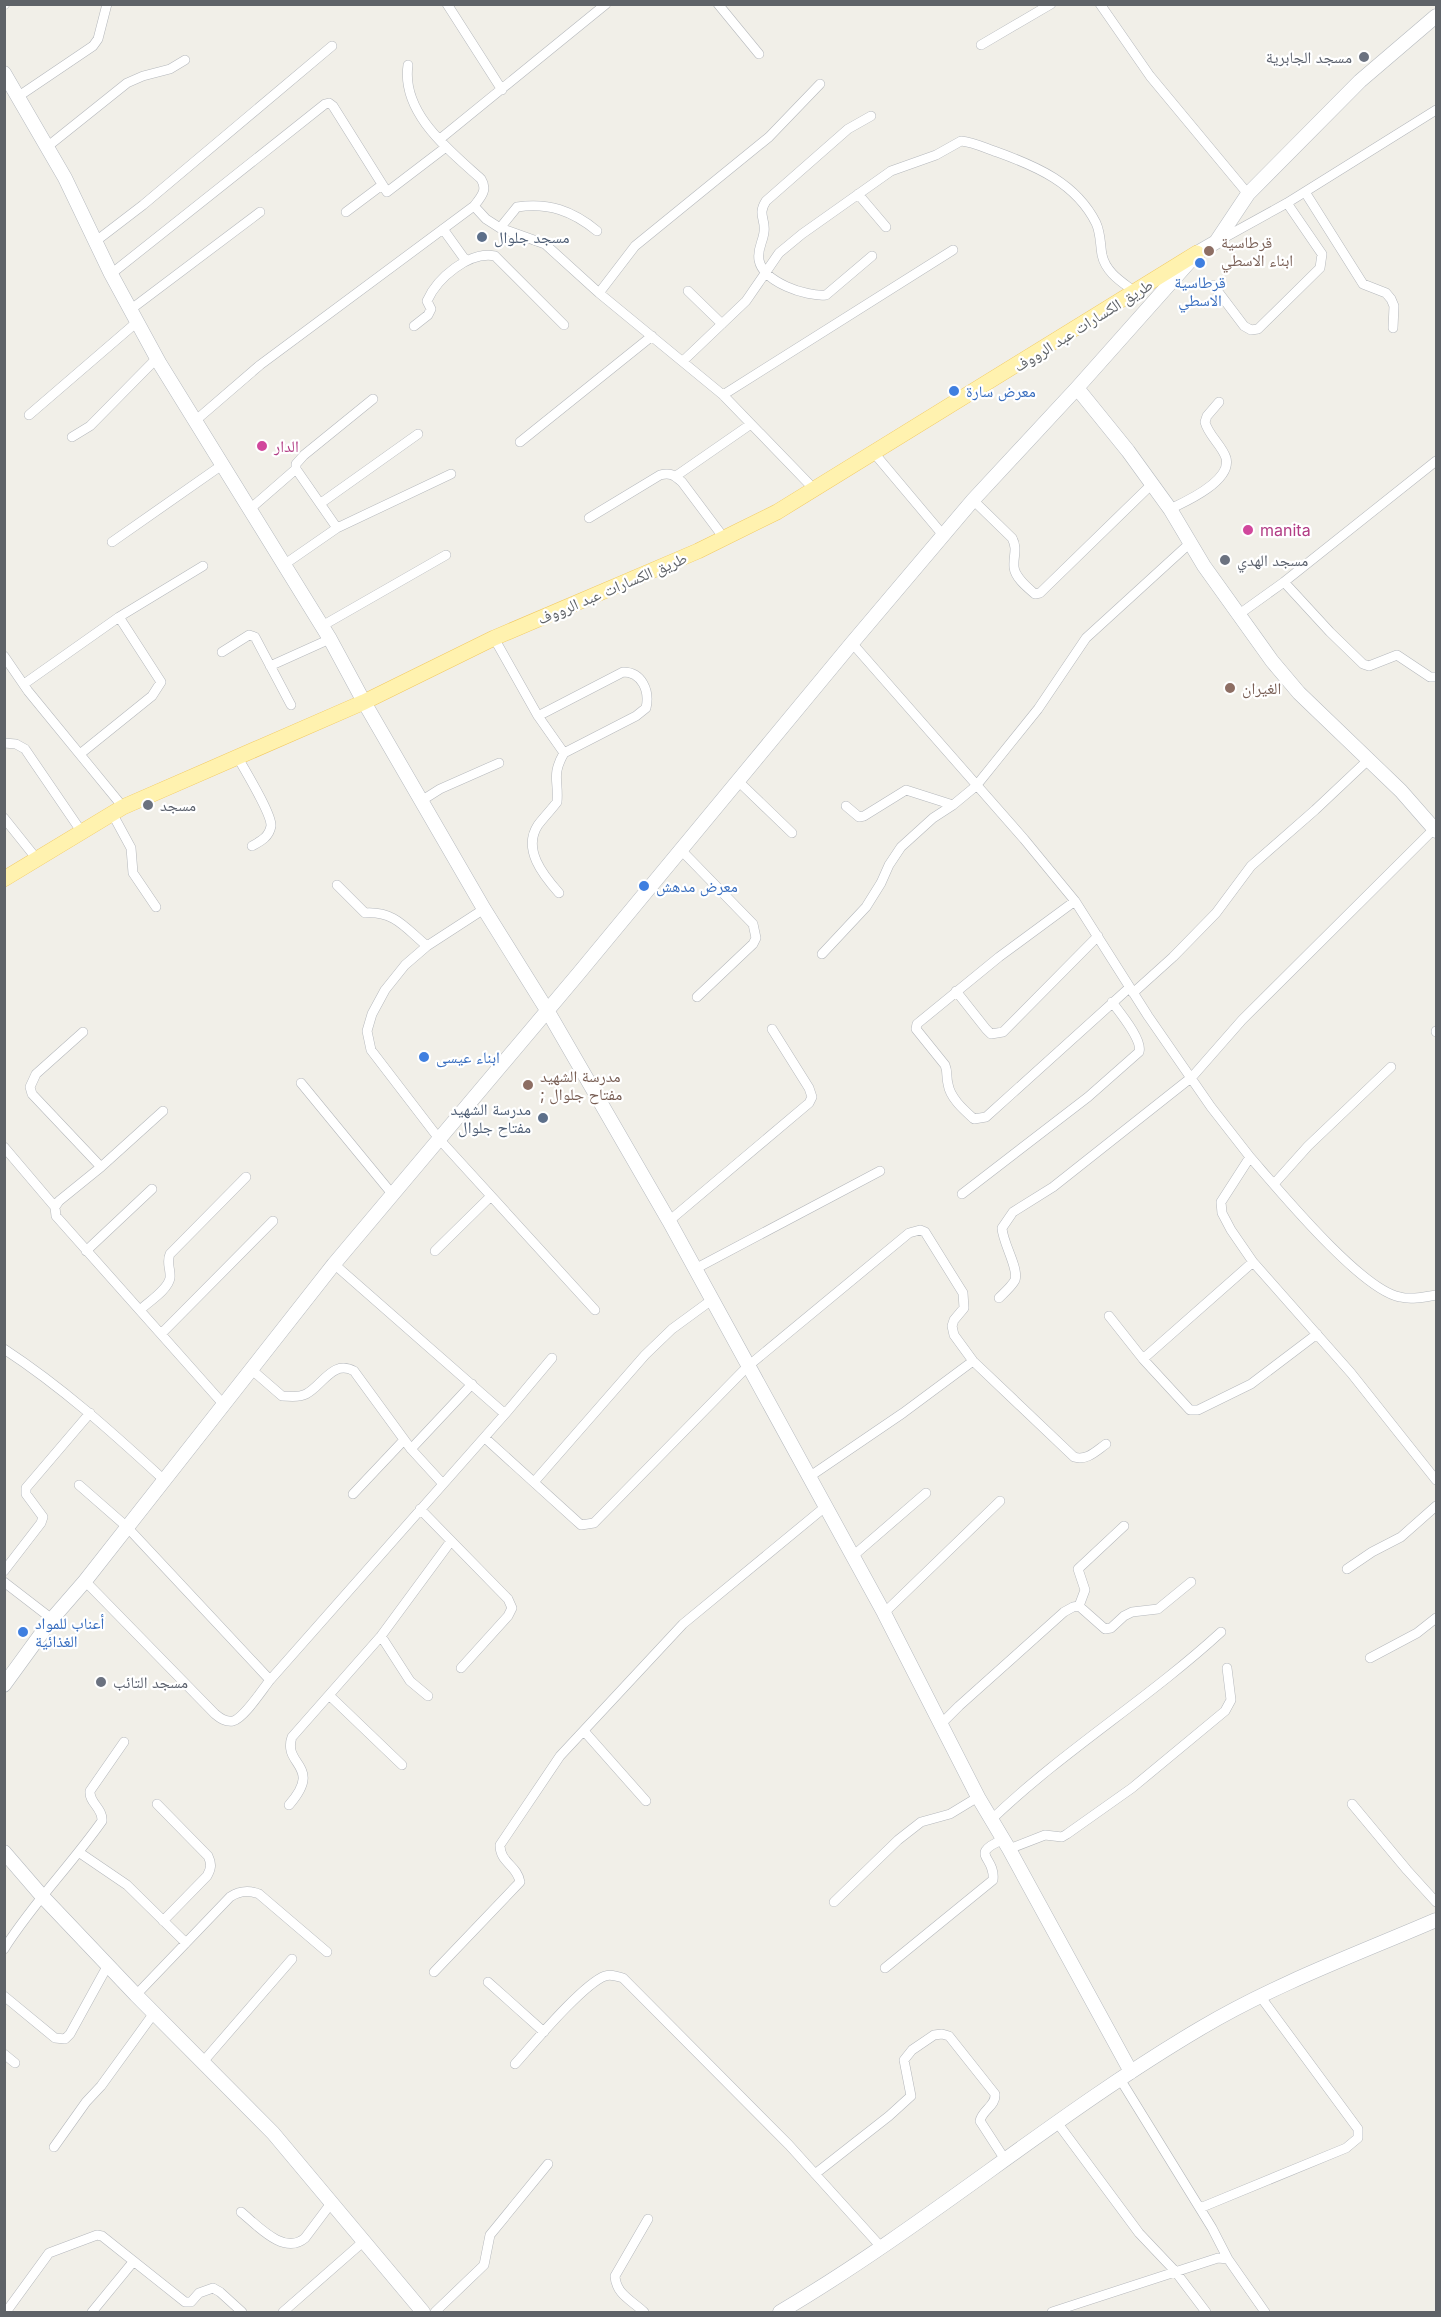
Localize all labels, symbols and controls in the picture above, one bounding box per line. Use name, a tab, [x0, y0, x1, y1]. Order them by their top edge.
place label: مسجد الجابرية	[1266, 47, 1352, 67]
marker: مسجد الجابرية	[1357, 50, 1371, 64]
place label: مسجد جلوال	[494, 227, 570, 248]
marker: مسجد جلوال	[475, 230, 489, 244]
place label: قرطاسية ابناء الاسطي	[1221, 232, 1293, 273]
marker: قرطاسية ابناء الاسطي	[1202, 244, 1216, 258]
marker: قرطاسية الاسطي	[1193, 256, 1207, 270]
place label: قرطاسية الاسطي	[1174, 272, 1226, 313]
street label: طريق الكسارات عبد الرووف	[1010, 274, 1157, 377]
place label: معرض سارة	[966, 381, 1036, 402]
marker: معرض سارة	[947, 384, 961, 398]
place label: الدار	[273, 436, 299, 456]
marker: الدار	[255, 439, 269, 453]
place label: manita	[1260, 520, 1311, 540]
marker: manita	[1241, 523, 1255, 537]
street label: طريق الكسارات عبد الرووف	[534, 547, 690, 629]
place label: مسجد الهدي	[1237, 550, 1308, 573]
marker: مسجد الهدي	[1218, 553, 1232, 567]
place label: الغيران	[1242, 678, 1281, 699]
marker: الغيران	[1223, 681, 1237, 695]
place label: مسجد	[160, 795, 196, 815]
marker: مسجد	[141, 798, 155, 812]
place label: معرض مدهش	[656, 876, 738, 897]
marker: معرض مدهش	[637, 879, 651, 893]
place label: ابناء عيسى	[436, 1047, 500, 1068]
marker: ابناء عيسى	[417, 1050, 431, 1064]
place label: مدرسة الشهيد ; مفتاح جلوال	[540, 1066, 622, 1105]
marker: مدرسة الشهيد ; مفتاح جلوال	[521, 1078, 535, 1092]
place label: مدرسة الشهيد مفتاح جلوال	[450, 1099, 531, 1138]
marker: مدرسة الشهيد مفتاح جلوال	[536, 1111, 550, 1125]
place label: أعناب للمواد الغذائية	[35, 1613, 104, 1651]
marker: أعناب للمواد الغذائية	[16, 1625, 30, 1639]
place label: مسجد التائب	[113, 1672, 188, 1692]
marker: مسجد التائب	[94, 1675, 108, 1689]

